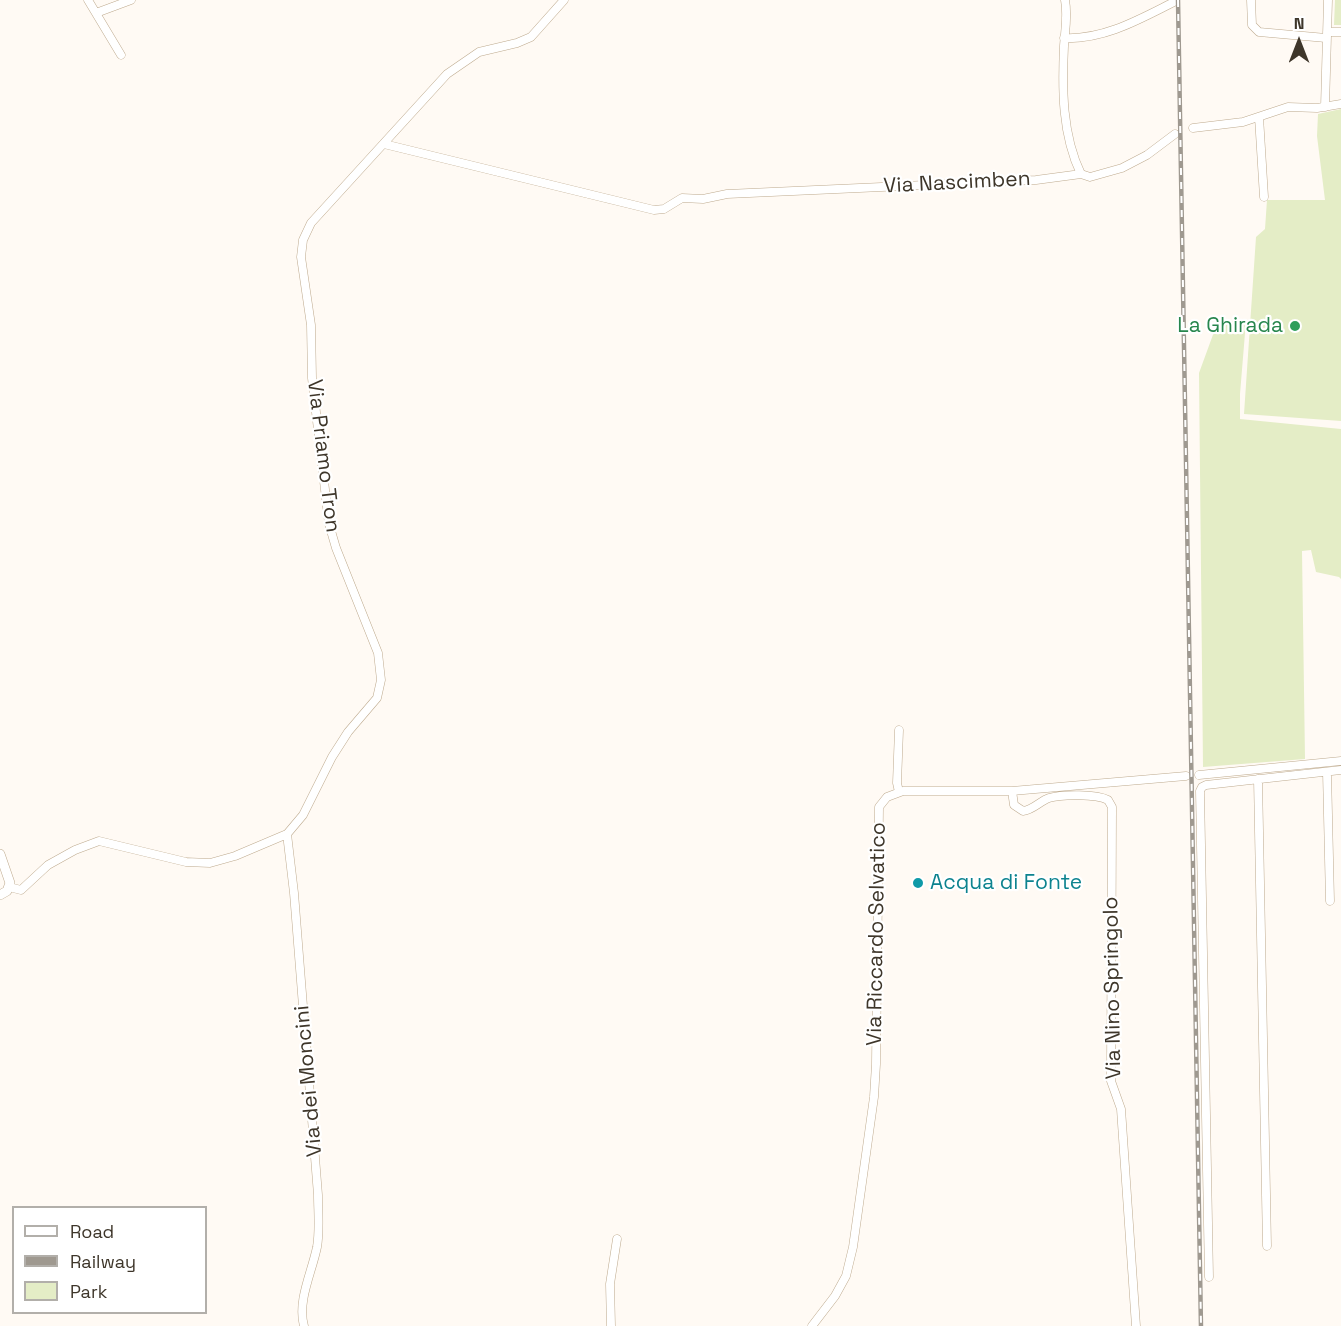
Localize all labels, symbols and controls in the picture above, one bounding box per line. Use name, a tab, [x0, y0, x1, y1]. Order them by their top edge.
north arrow	[1269, 12, 1329, 72]
text: N	[1294, 13, 1304, 34]
street label: Via Nascimben	[883, 167, 1031, 199]
place label: La Ghirada	[1177, 313, 1283, 339]
marker: La Ghirada	[1288, 319, 1302, 333]
street label: Via Priamo Tron	[301, 378, 345, 534]
street label: Via Riccardo Selvatico	[862, 822, 892, 1046]
place label: Acqua di Fonte	[930, 870, 1082, 896]
marker: Acqua di Fonte	[911, 876, 925, 890]
street label: Via Nino Springolo	[1099, 896, 1127, 1080]
street label: Via dei Moncini	[290, 1004, 328, 1158]
legend	[12, 1206, 207, 1314]
text: Road	[70, 1220, 114, 1243]
text: Railway	[70, 1250, 136, 1273]
text: Park	[70, 1280, 107, 1303]

